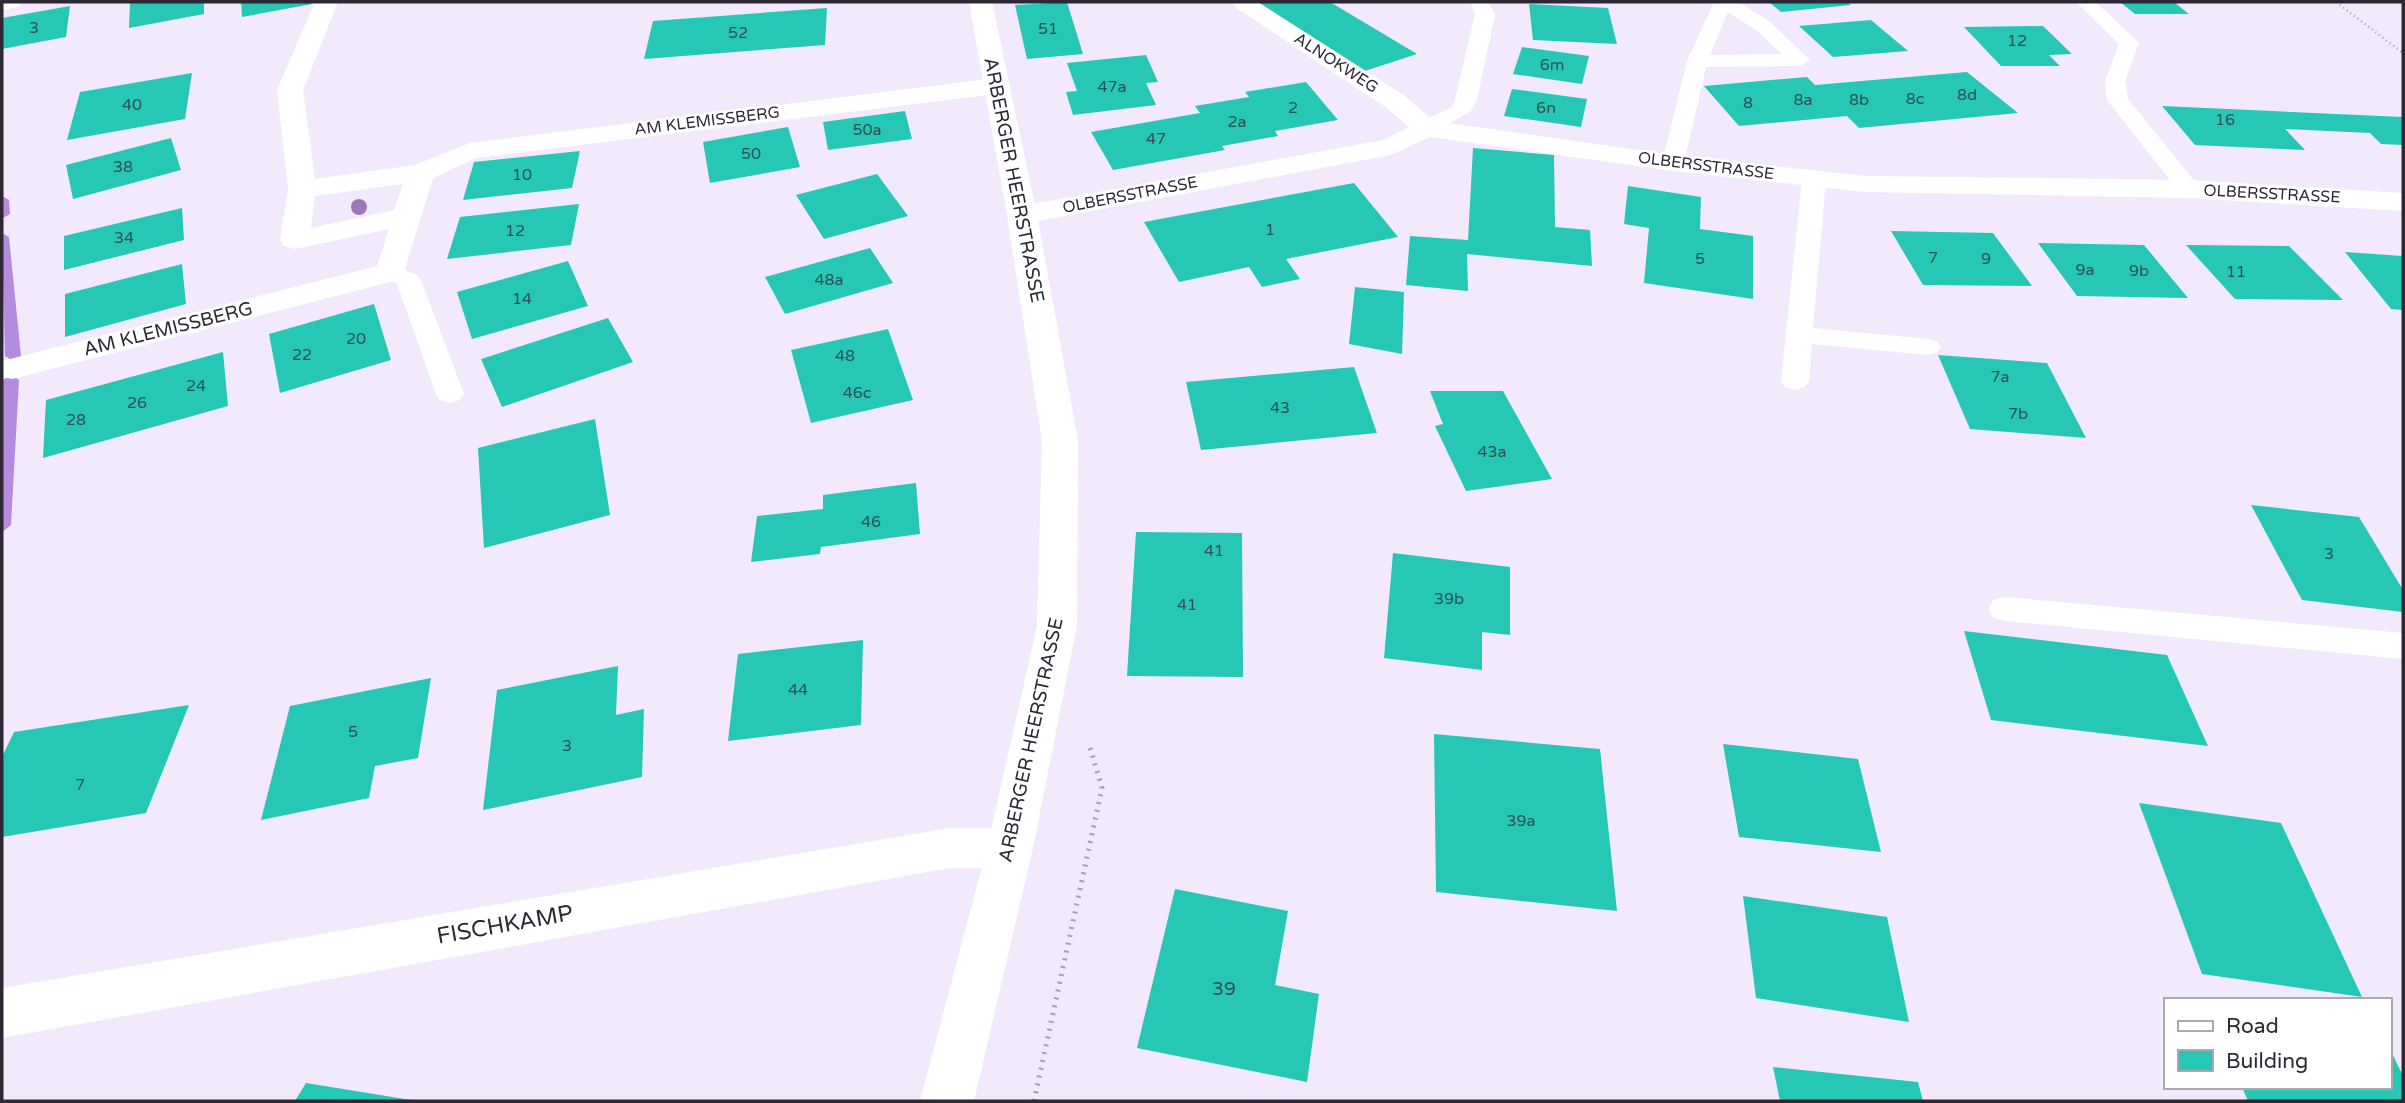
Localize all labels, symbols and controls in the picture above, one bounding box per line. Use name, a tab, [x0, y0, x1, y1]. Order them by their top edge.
house number: 3	[29, 18, 39, 38]
house number: 51	[1038, 19, 1058, 39]
house number: 52	[728, 23, 748, 43]
street label: ALNOKWEG	[1290, 28, 1382, 98]
house number: 12	[2007, 31, 2027, 51]
street label: ARBERGER HEERSTRASSE	[979, 55, 1049, 305]
house number: 6m	[1540, 55, 1564, 75]
house number: 47a	[1097, 77, 1127, 97]
house number: 8d	[1957, 85, 1977, 105]
house number: 8c	[1906, 89, 1924, 109]
house number: 8a	[1793, 90, 1813, 110]
house number: 8b	[1849, 90, 1869, 110]
house number: 8	[1743, 93, 1753, 113]
house number: 40	[122, 95, 142, 115]
house number: 2	[1288, 98, 1298, 118]
house number: 6n	[1536, 98, 1556, 118]
street label: AM KLEMISSBERG	[633, 102, 781, 140]
house number: 16	[2215, 110, 2235, 130]
house number: 2a	[1227, 112, 1247, 132]
house number: 50a	[852, 120, 882, 140]
house number: 47	[1146, 129, 1166, 149]
house number: 50	[741, 144, 761, 164]
street label: OLBERSSTRASSE	[1637, 148, 1775, 184]
house number: 38	[113, 157, 133, 177]
house number: 10	[512, 165, 532, 185]
street label: OLBERSSTRASSE	[1061, 172, 1199, 218]
street label: OLBERSSTRASSE	[2203, 180, 2341, 208]
house number: 1	[1265, 220, 1275, 240]
house number: 12	[505, 221, 525, 241]
house number: 34	[114, 228, 134, 248]
house number: 7	[1928, 248, 1938, 268]
house number: 5	[1695, 249, 1705, 269]
house number: 9	[1981, 249, 1991, 269]
house number: 9a	[2075, 260, 2095, 280]
house number: 9b	[2129, 261, 2149, 281]
house number: 11	[2226, 262, 2246, 282]
house number: 48a	[814, 270, 844, 290]
house number: 14	[512, 289, 532, 309]
street label: AM KLEMISSBERG	[81, 297, 255, 361]
house number: 20	[346, 329, 366, 349]
house number: 22	[292, 345, 312, 365]
house number: 48	[835, 346, 855, 366]
house number: 7a	[1990, 367, 2010, 387]
house number: 24	[186, 376, 206, 396]
house number: 46c	[843, 383, 871, 403]
house number: 26	[127, 393, 147, 413]
house number: 43	[1270, 398, 1290, 418]
house number: 7b	[2008, 404, 2028, 424]
house number: 28	[66, 410, 86, 430]
house number: 43a	[1477, 442, 1507, 462]
house number: 46	[861, 512, 881, 532]
house number: 41	[1204, 541, 1224, 561]
house number: 3	[2324, 544, 2334, 564]
house number: 39b	[1434, 589, 1464, 609]
house number: 41	[1177, 595, 1197, 615]
street label: ARBERGER HEERSTRASSE	[994, 616, 1068, 864]
house number: 44	[788, 680, 808, 700]
house number: 5	[348, 722, 358, 742]
house number: 3	[562, 736, 572, 756]
house number: 7	[75, 775, 85, 795]
house number: 39a	[1506, 811, 1536, 831]
street label: FISCHKAMP	[435, 899, 575, 951]
house number: 39	[1212, 978, 1236, 1000]
legend	[2164, 998, 2391, 1089]
text: Road	[2226, 1014, 2279, 1039]
text: Building	[2226, 1049, 2308, 1074]

